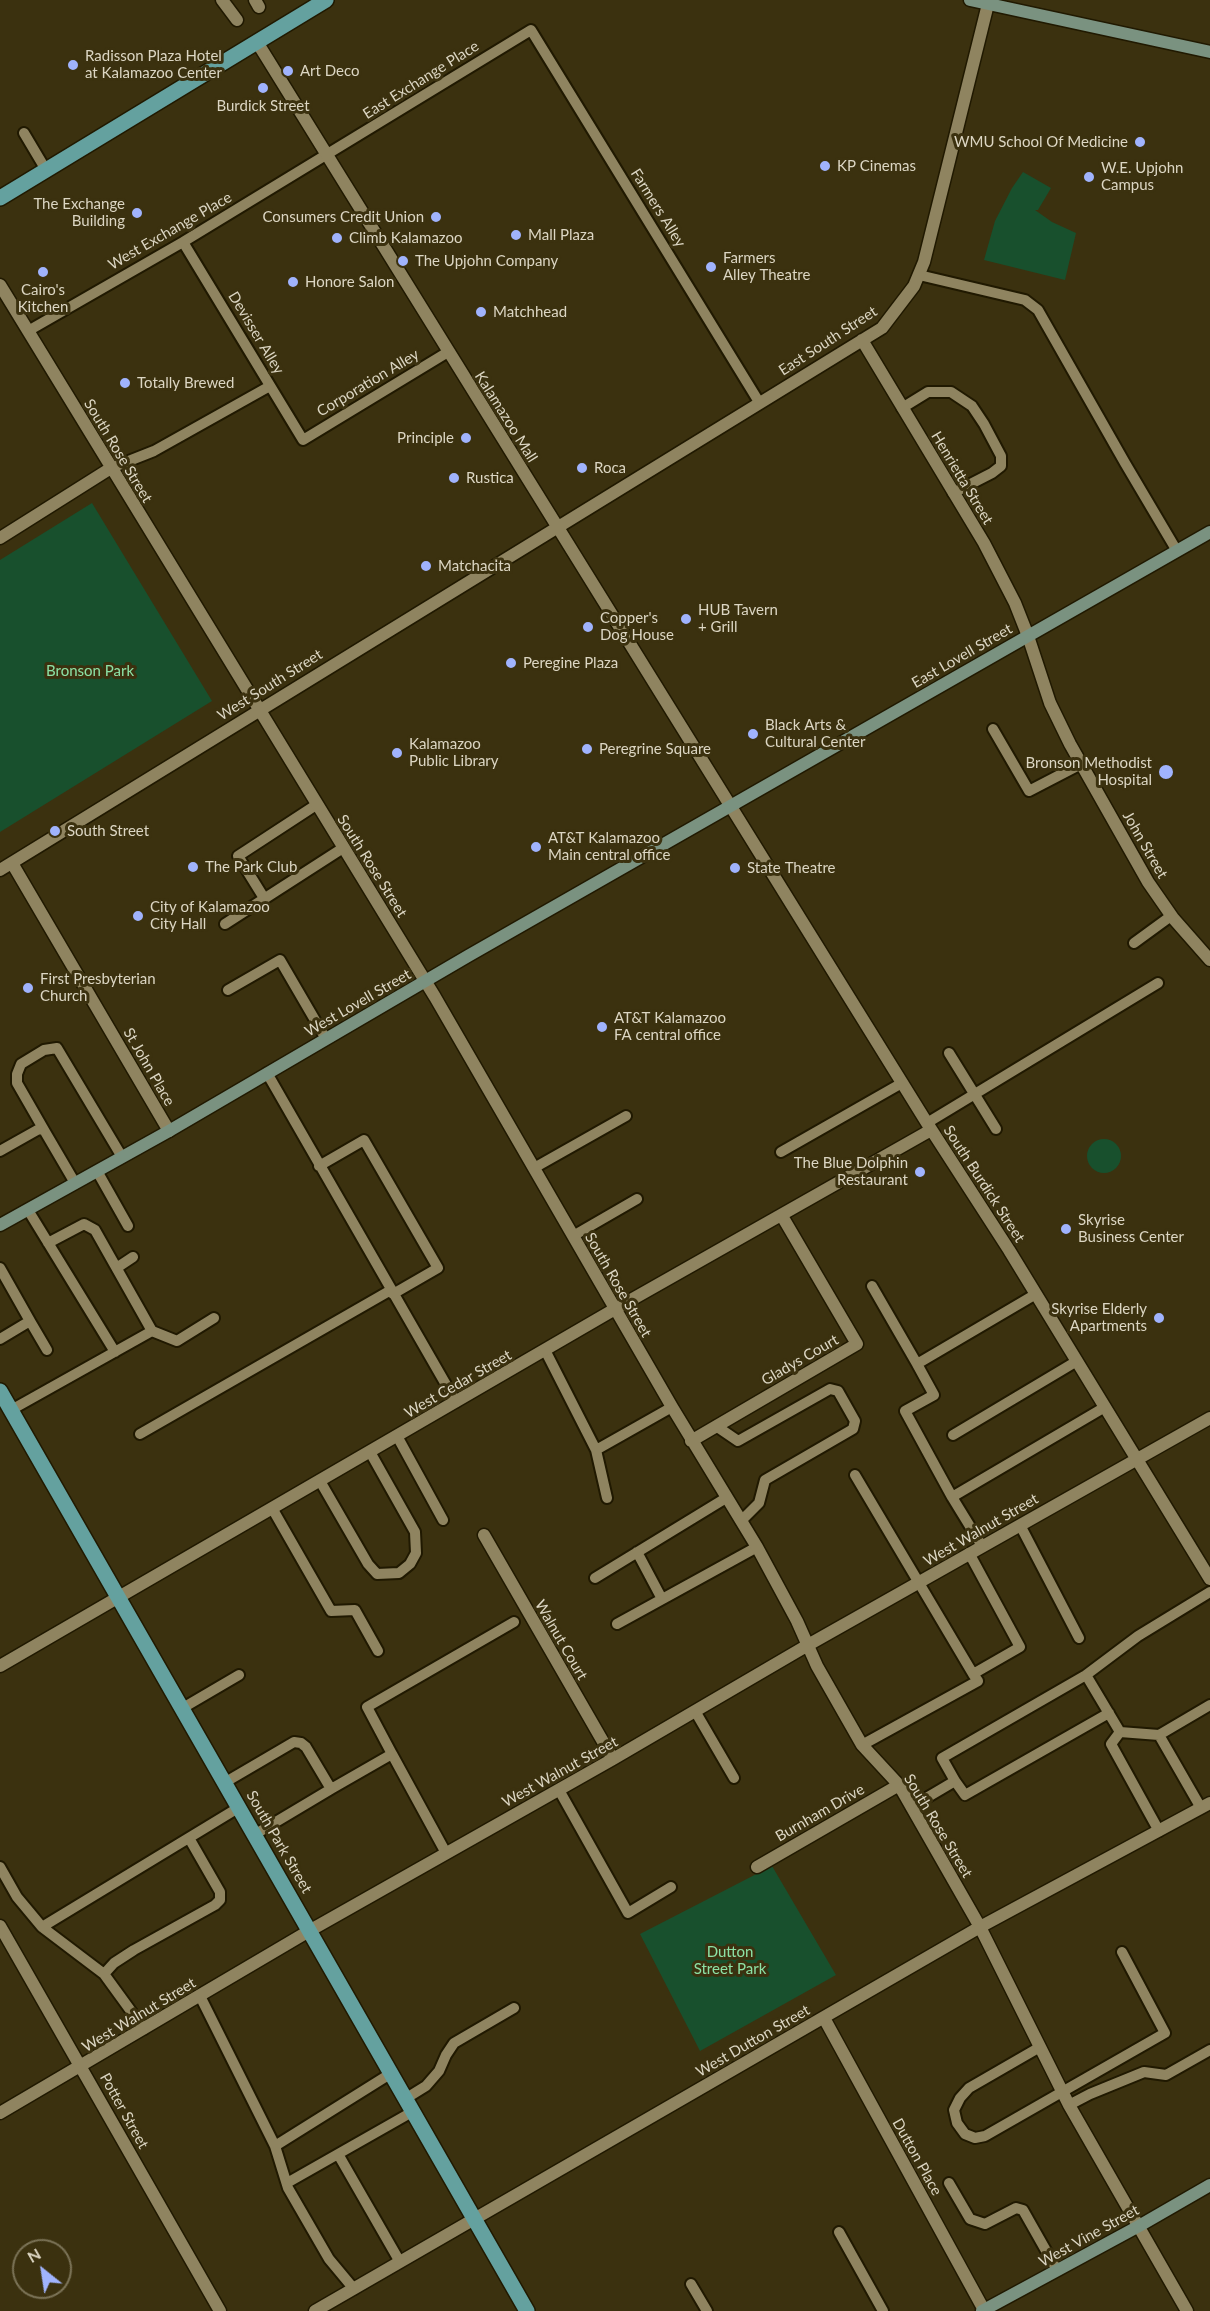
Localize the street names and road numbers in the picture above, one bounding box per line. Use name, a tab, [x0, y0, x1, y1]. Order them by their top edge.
street label: East Exchange Place	[360, 37, 482, 123]
street label: Farmers Alley	[627, 165, 689, 251]
street label: West Exchange Place	[105, 188, 235, 274]
street label: Devisser Alley	[224, 288, 288, 378]
street label: East South Street	[775, 302, 881, 380]
street label: Corporation Alley	[314, 345, 422, 421]
street label: Kalamazoo Mall	[471, 368, 541, 466]
street label: South Rose Street	[80, 396, 156, 506]
street label: Henrietta Street	[927, 428, 997, 528]
street label: East Lovell Street	[909, 620, 1015, 692]
street label: West South Street	[214, 645, 326, 725]
street label: John Street	[1119, 808, 1171, 882]
street label: South Rose Street	[333, 811, 411, 921]
street label: West Lovell Street	[302, 965, 414, 1041]
street label: St John Place	[119, 1025, 179, 1109]
street label: South Burdick Street	[939, 1122, 1029, 1246]
street label: South Rose Street	[581, 1230, 655, 1340]
street label: Gladys Court	[758, 1331, 842, 1389]
street label: West Cedar Street	[401, 1346, 515, 1422]
street label: West Walnut Street	[920, 1490, 1042, 1570]
street label: Walnut Court	[531, 1597, 591, 1683]
street label: West Walnut Street	[499, 1733, 621, 1811]
street label: South Rose Street	[900, 1771, 976, 1881]
street label: Burnham Drive	[772, 1780, 868, 1846]
street label: South Park Street	[242, 1788, 316, 1896]
street label: West Walnut Street	[79, 1974, 199, 2056]
street label: West Dutton Street	[693, 2001, 813, 2081]
street label: Potter Street	[96, 2070, 152, 2152]
street label: Dutton Place	[888, 2115, 946, 2199]
street label: West Vine Street	[1036, 2201, 1142, 2271]

